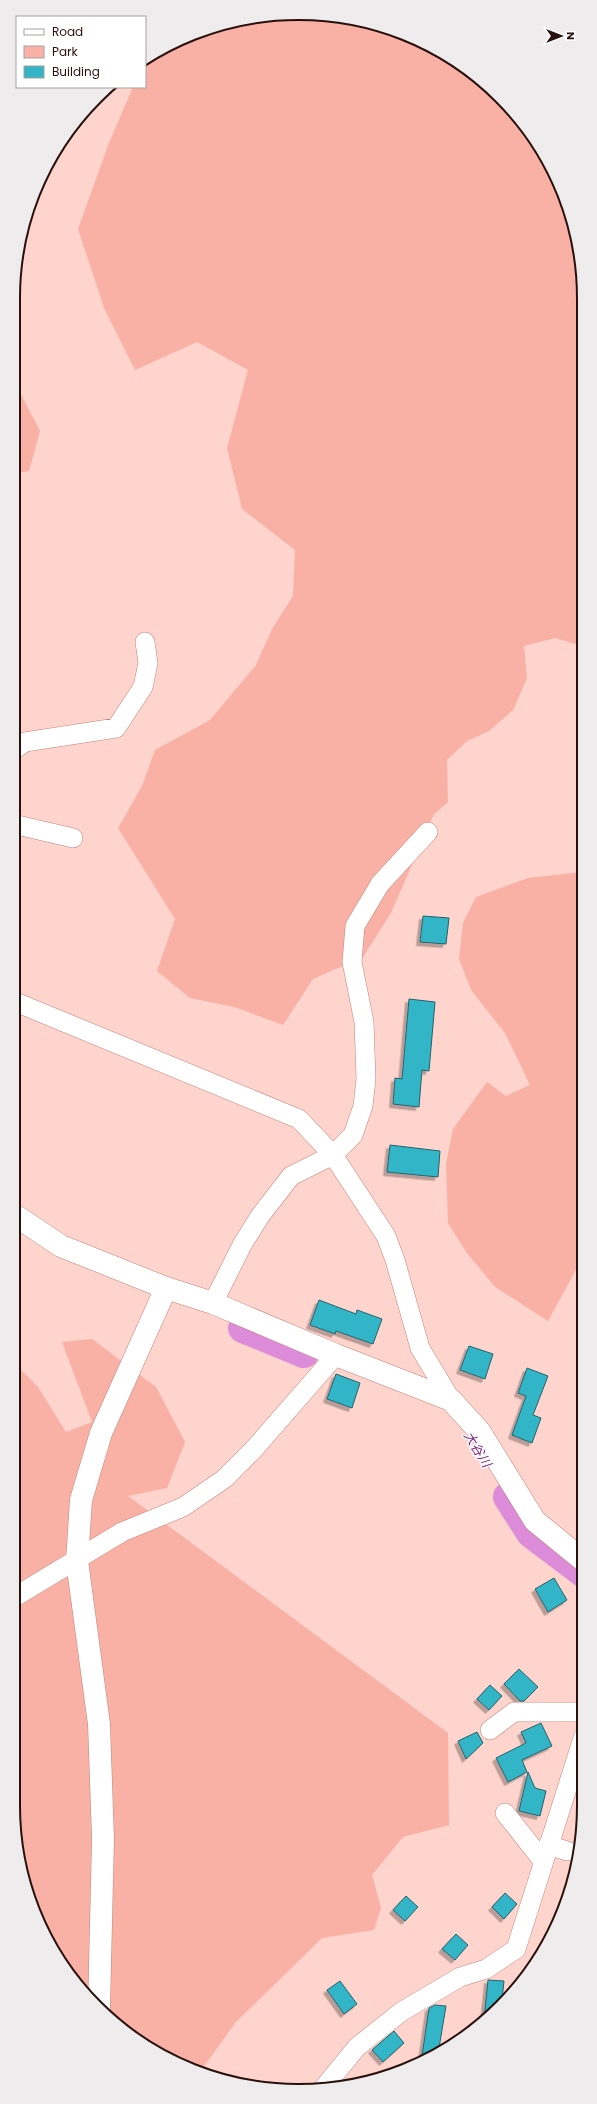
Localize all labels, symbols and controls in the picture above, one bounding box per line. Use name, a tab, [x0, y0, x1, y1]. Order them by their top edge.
legend	[16, 16, 146, 88]
north arrow	[541, 16, 581, 56]
text: Road	[52, 23, 83, 40]
text: N	[563, 32, 579, 40]
text: Park	[52, 43, 79, 60]
text: Building	[52, 63, 100, 80]
water label: 大谷川	[459, 1428, 497, 1473]

